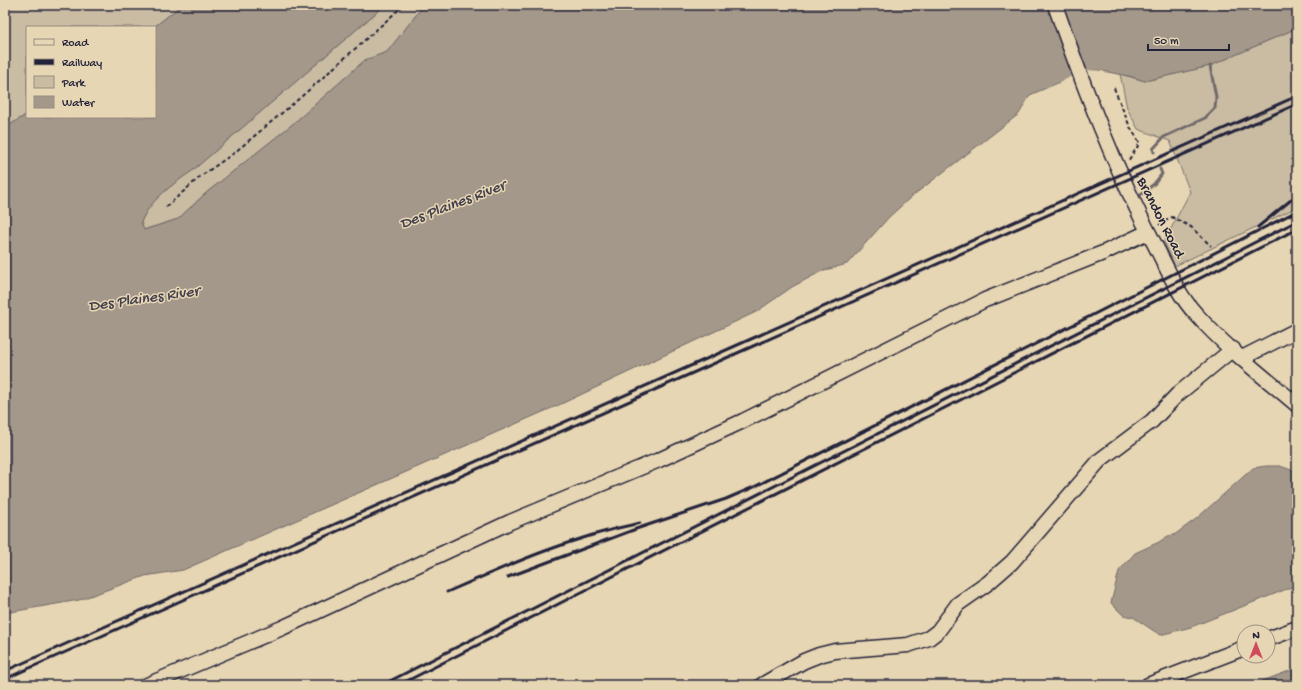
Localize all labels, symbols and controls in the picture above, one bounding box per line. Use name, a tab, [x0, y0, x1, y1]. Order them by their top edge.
legend	[26, 26, 156, 118]
scale bar	[1148, 26, 1229, 52]
text: 50 m	[1154, 35, 1179, 49]
text: Road	[62, 37, 89, 51]
text: Railway	[62, 57, 102, 71]
text: Park	[61, 77, 87, 91]
text: Water	[62, 97, 96, 111]
street label: Brandon Road	[1131, 174, 1189, 263]
water label: Des Plaines River	[398, 176, 512, 235]
water label: Des Plaines River	[88, 282, 204, 317]
north arrow	[1236, 624, 1276, 664]
text: N	[1252, 630, 1260, 642]

